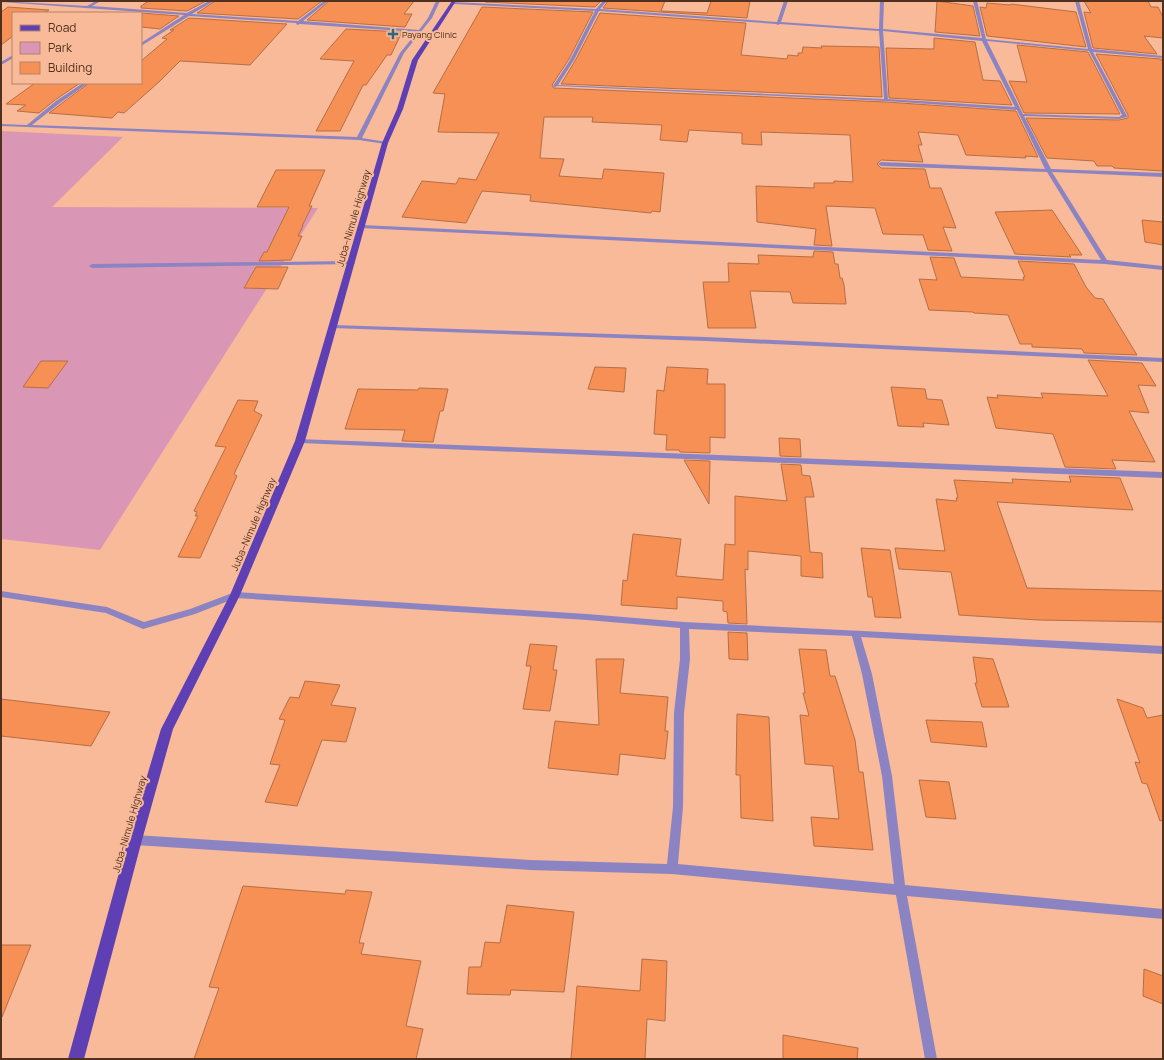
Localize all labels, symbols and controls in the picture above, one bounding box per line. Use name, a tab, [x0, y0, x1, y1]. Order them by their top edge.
legend	[12, 12, 142, 84]
text: Road	[48, 19, 76, 36]
marker: Payang Clinic	[387, 28, 399, 40]
place label: Payang Clinic	[402, 28, 457, 41]
text: Park	[48, 39, 73, 56]
text: Building	[48, 59, 92, 76]
street label: Juba–Nimule Highway	[332, 167, 374, 268]
street label: Juba–Nimule Highway	[227, 474, 279, 573]
street label: Juba–Nimule Highway	[108, 773, 150, 874]

